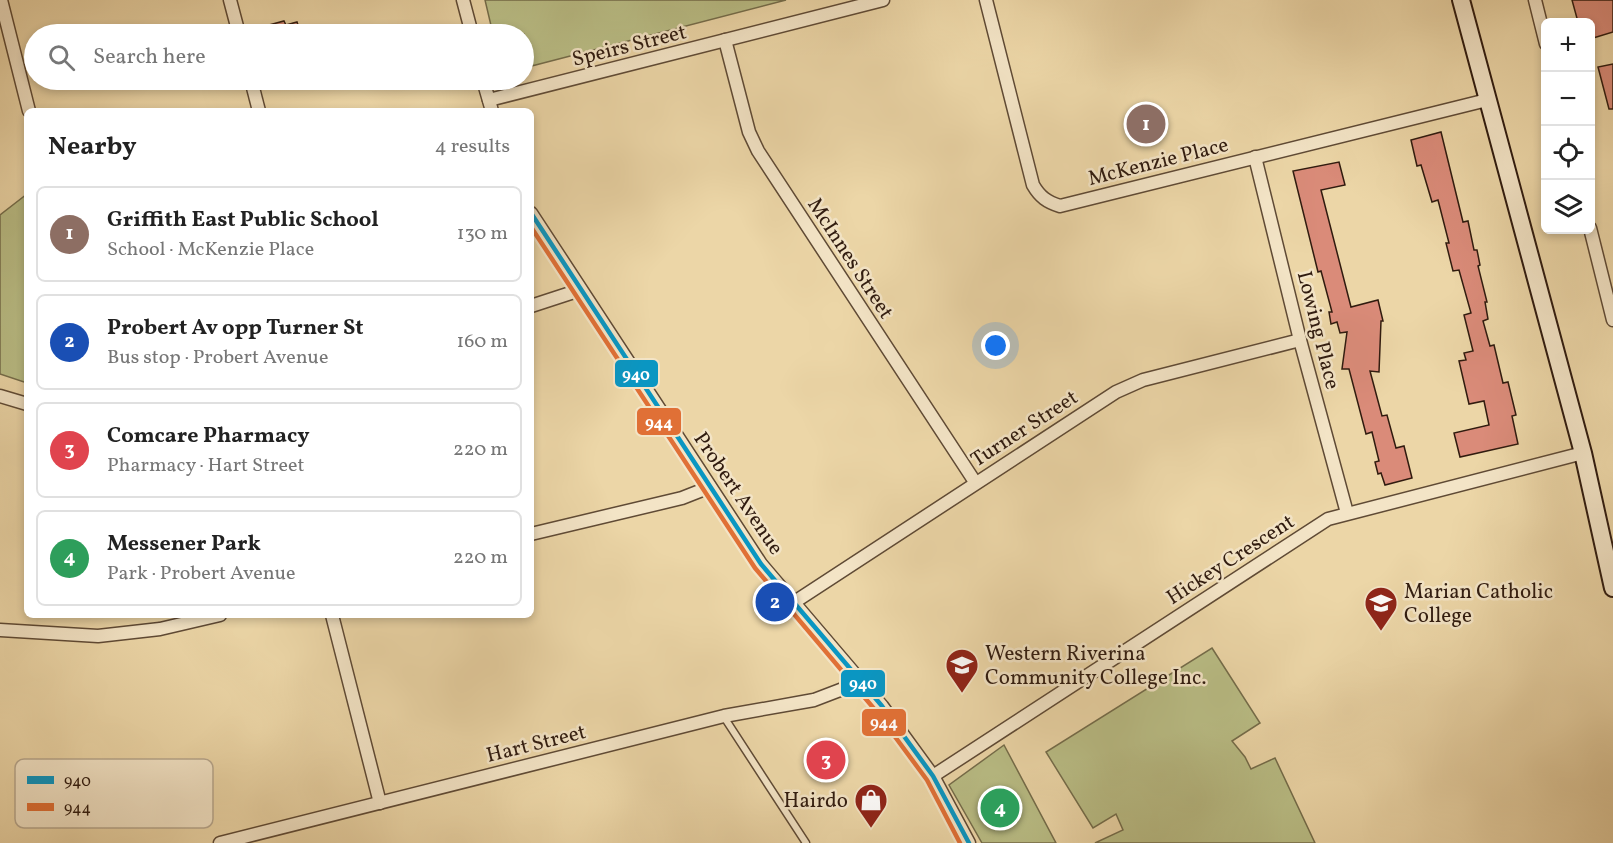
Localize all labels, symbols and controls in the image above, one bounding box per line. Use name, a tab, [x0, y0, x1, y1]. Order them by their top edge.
street label: Speirs Street	[569, 18, 690, 75]
map controls	[1541, 18, 1595, 234]
button: +	[1541, 18, 1595, 72]
search box	[24, 24, 534, 90]
icon: search	[45, 41, 78, 74]
text: Search here	[93, 42, 206, 73]
button: −	[1541, 72, 1595, 126]
pin: 1	[1126, 102, 1166, 146]
button: locate	[1541, 126, 1595, 180]
text: Nearby	[48, 129, 137, 165]
street label: McKenzie Place	[1085, 131, 1232, 194]
text: 4 results	[435, 133, 510, 161]
button: layers	[1541, 180, 1595, 234]
street label: McInnes Street	[800, 193, 900, 325]
text: Griffith East Public School	[107, 205, 379, 236]
text: 1	[65, 220, 74, 248]
text: 130 m	[457, 220, 508, 248]
text: School · McKenzie Place	[107, 236, 314, 264]
street label: Lowing Place	[1289, 268, 1346, 393]
text: Probert Av opp Turner St	[107, 313, 363, 344]
text: 2	[64, 328, 75, 356]
text: 160 m	[456, 328, 508, 356]
your location	[981, 331, 1010, 360]
text: Bus stop · Probert Avenue	[107, 344, 328, 372]
line badge: 940	[614, 359, 659, 388]
text: 940	[622, 365, 650, 387]
street label: Turner Street	[966, 384, 1084, 475]
line badge: 944	[636, 407, 682, 436]
text: 944	[645, 413, 673, 435]
text: Comcare Pharmacy	[107, 421, 310, 452]
street label: Probert Avenue	[686, 427, 790, 561]
text: 3	[64, 436, 75, 464]
text: 220 m	[453, 436, 508, 464]
text: Pharmacy · Hart Street	[107, 452, 304, 480]
street label: Hickey Crescent	[1161, 508, 1301, 613]
text: Messener Park	[107, 529, 261, 560]
text: 4	[63, 544, 76, 572]
text: 220 m	[453, 544, 508, 572]
text: Park · Probert Avenue	[107, 560, 295, 588]
place label: Marian Catholic College	[1404, 578, 1553, 631]
pin: 2	[756, 580, 794, 624]
school or university icon: Marian Catholic College	[1363, 585, 1399, 632]
place label: Western Riverina Community College Inc.	[985, 640, 1206, 693]
school or university icon: Western Riverina Community College Inc.	[944, 647, 980, 694]
line badge: 940	[840, 669, 886, 698]
text: 940	[849, 674, 877, 696]
line badge: 944	[861, 708, 907, 737]
text: 944	[870, 713, 898, 735]
street label: Hart Street	[484, 718, 589, 771]
pin: 3	[806, 738, 846, 783]
legend	[15, 759, 213, 828]
text: 940	[64, 771, 91, 793]
shop icon: Hairdo	[853, 782, 889, 829]
pin: 4	[980, 786, 1020, 830]
place label: Hairdo	[784, 787, 848, 816]
text: 944	[64, 798, 91, 820]

